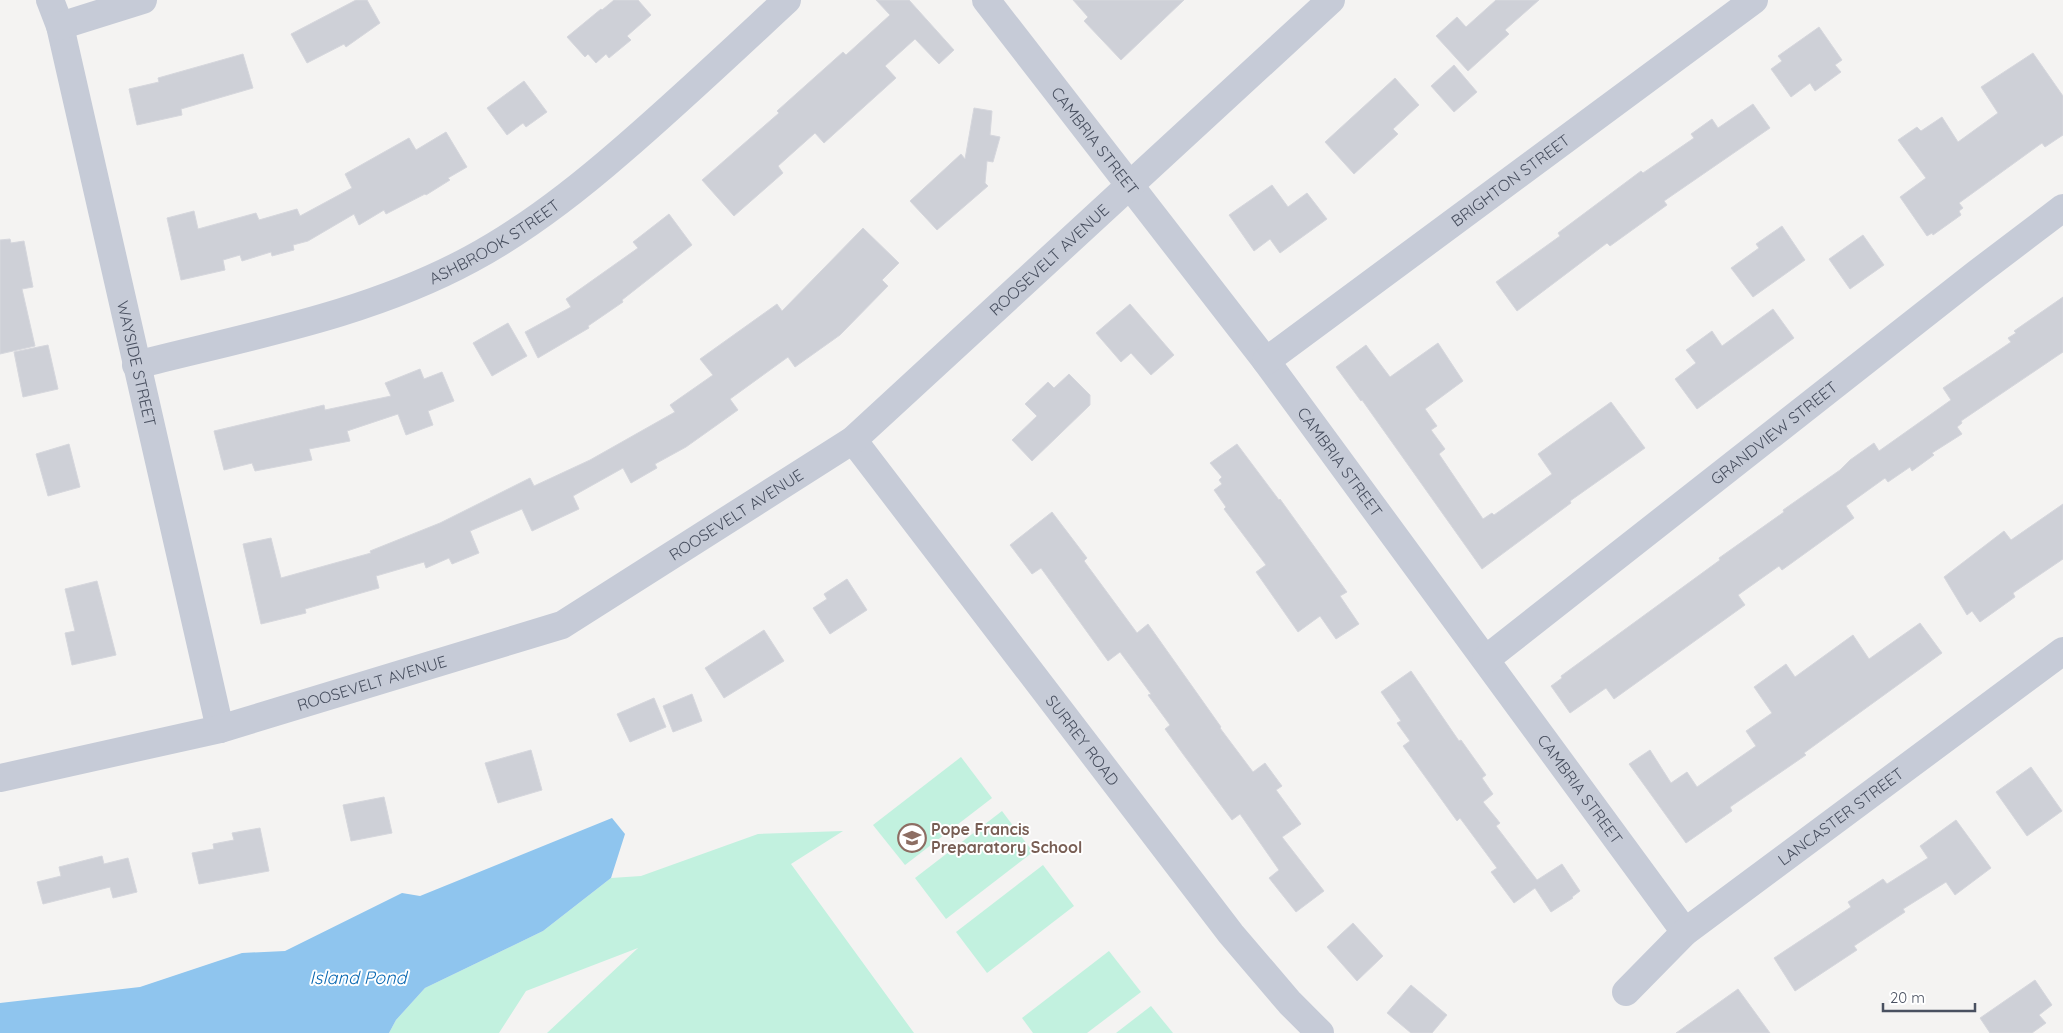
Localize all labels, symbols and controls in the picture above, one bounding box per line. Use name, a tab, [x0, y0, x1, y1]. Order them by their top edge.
street label: CAMBRIA STREET	[1047, 83, 1143, 199]
street label: BRIGHTON STREET	[1447, 130, 1574, 231]
street label: ASHBROOK STREET	[426, 195, 564, 288]
street label: ROOSEVELT AVENUE	[985, 200, 1113, 320]
street label: WAYSIDE STREET	[113, 299, 161, 429]
street label: GRANDVIEW STREET	[1706, 377, 1842, 489]
street label: CAMBRIA STREET	[1293, 403, 1387, 521]
street label: ROOSEVELT AVENUE	[665, 464, 807, 565]
street label: ROOSEVELT AVENUE	[295, 651, 449, 715]
street label: SURREY ROAD	[1042, 691, 1124, 790]
street label: CAMBRIA STREET	[1533, 730, 1627, 848]
street label: LANCASTER STREET	[1774, 763, 1908, 870]
place label: Pope Francis Preparatory School	[931, 819, 1082, 857]
school or university icon: Pope Francis Preparatory School	[897, 823, 927, 853]
water label: Island Pond	[310, 966, 409, 989]
scale bar	[1883, 980, 1976, 1012]
text: 20 m	[1890, 988, 1925, 1007]

